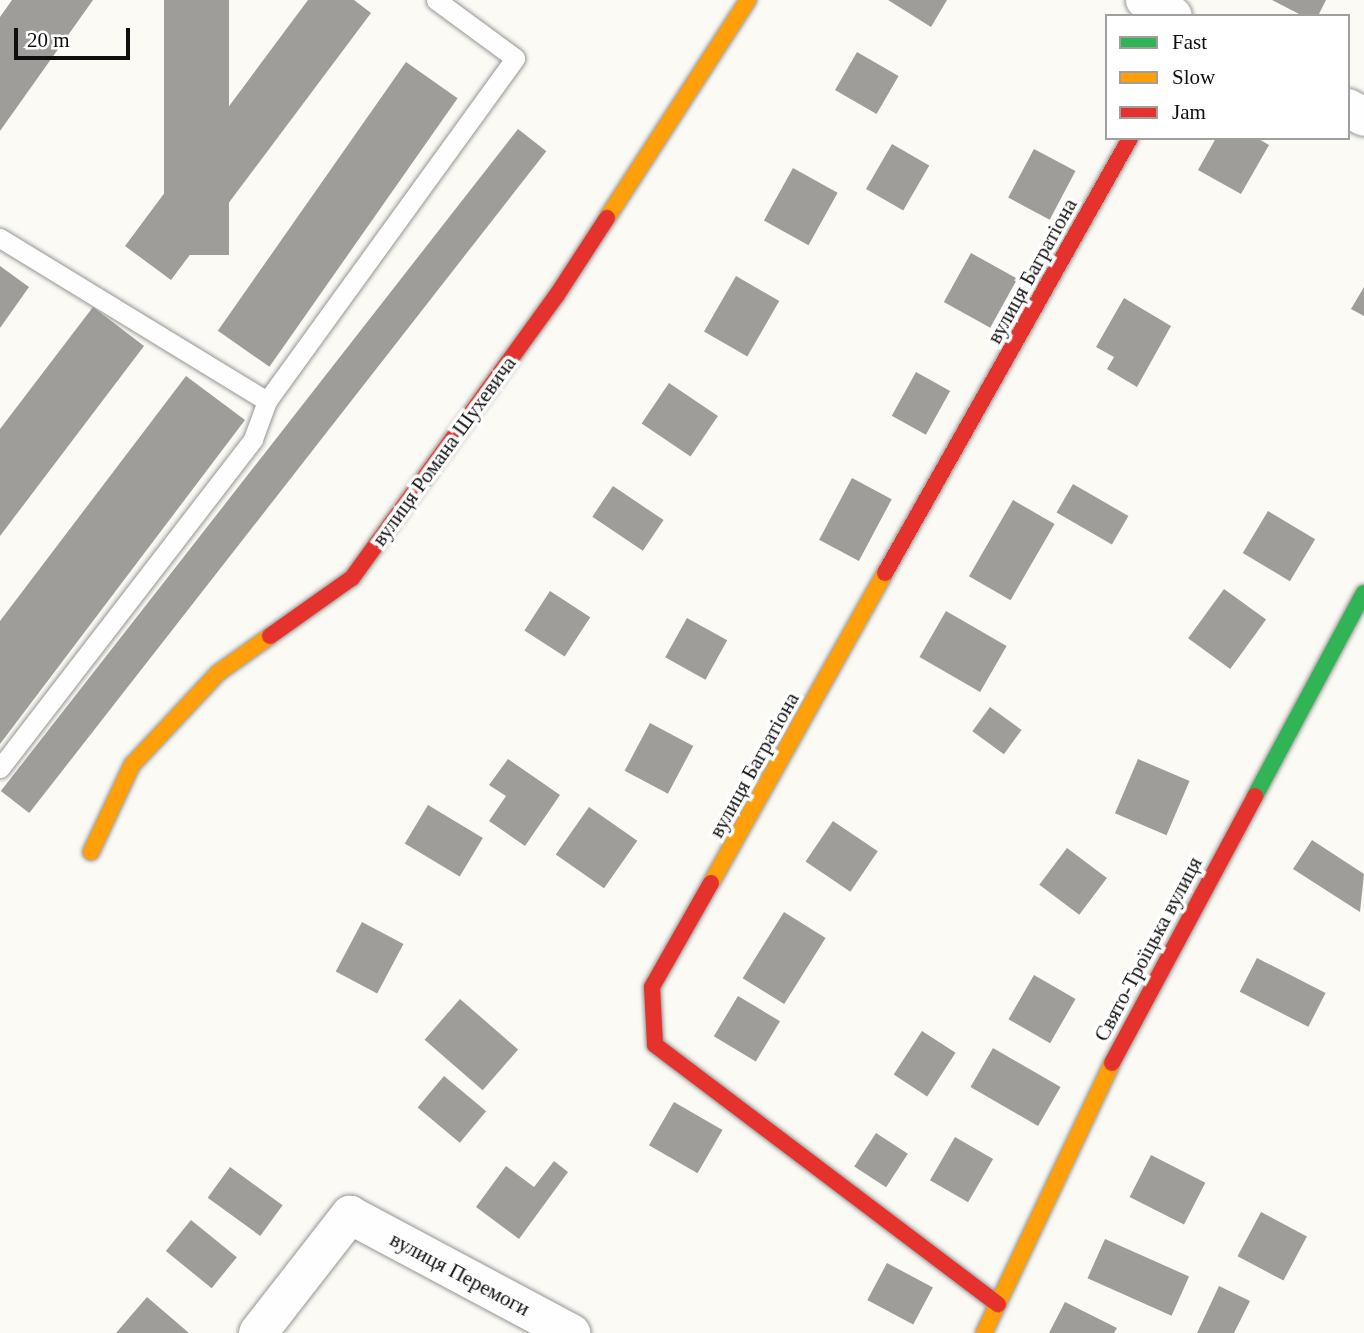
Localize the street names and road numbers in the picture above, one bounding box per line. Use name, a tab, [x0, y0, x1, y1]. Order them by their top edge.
street label: вулиця Багратіона	[982, 194, 1082, 348]
street label: вулиця Романа Шухевича	[367, 351, 521, 551]
street label: вулиця Багратіона	[704, 688, 804, 842]
street label: Свято-Троїцька вулиця	[1089, 852, 1207, 1046]
street label: вулиця Перемоги	[386, 1227, 534, 1321]

